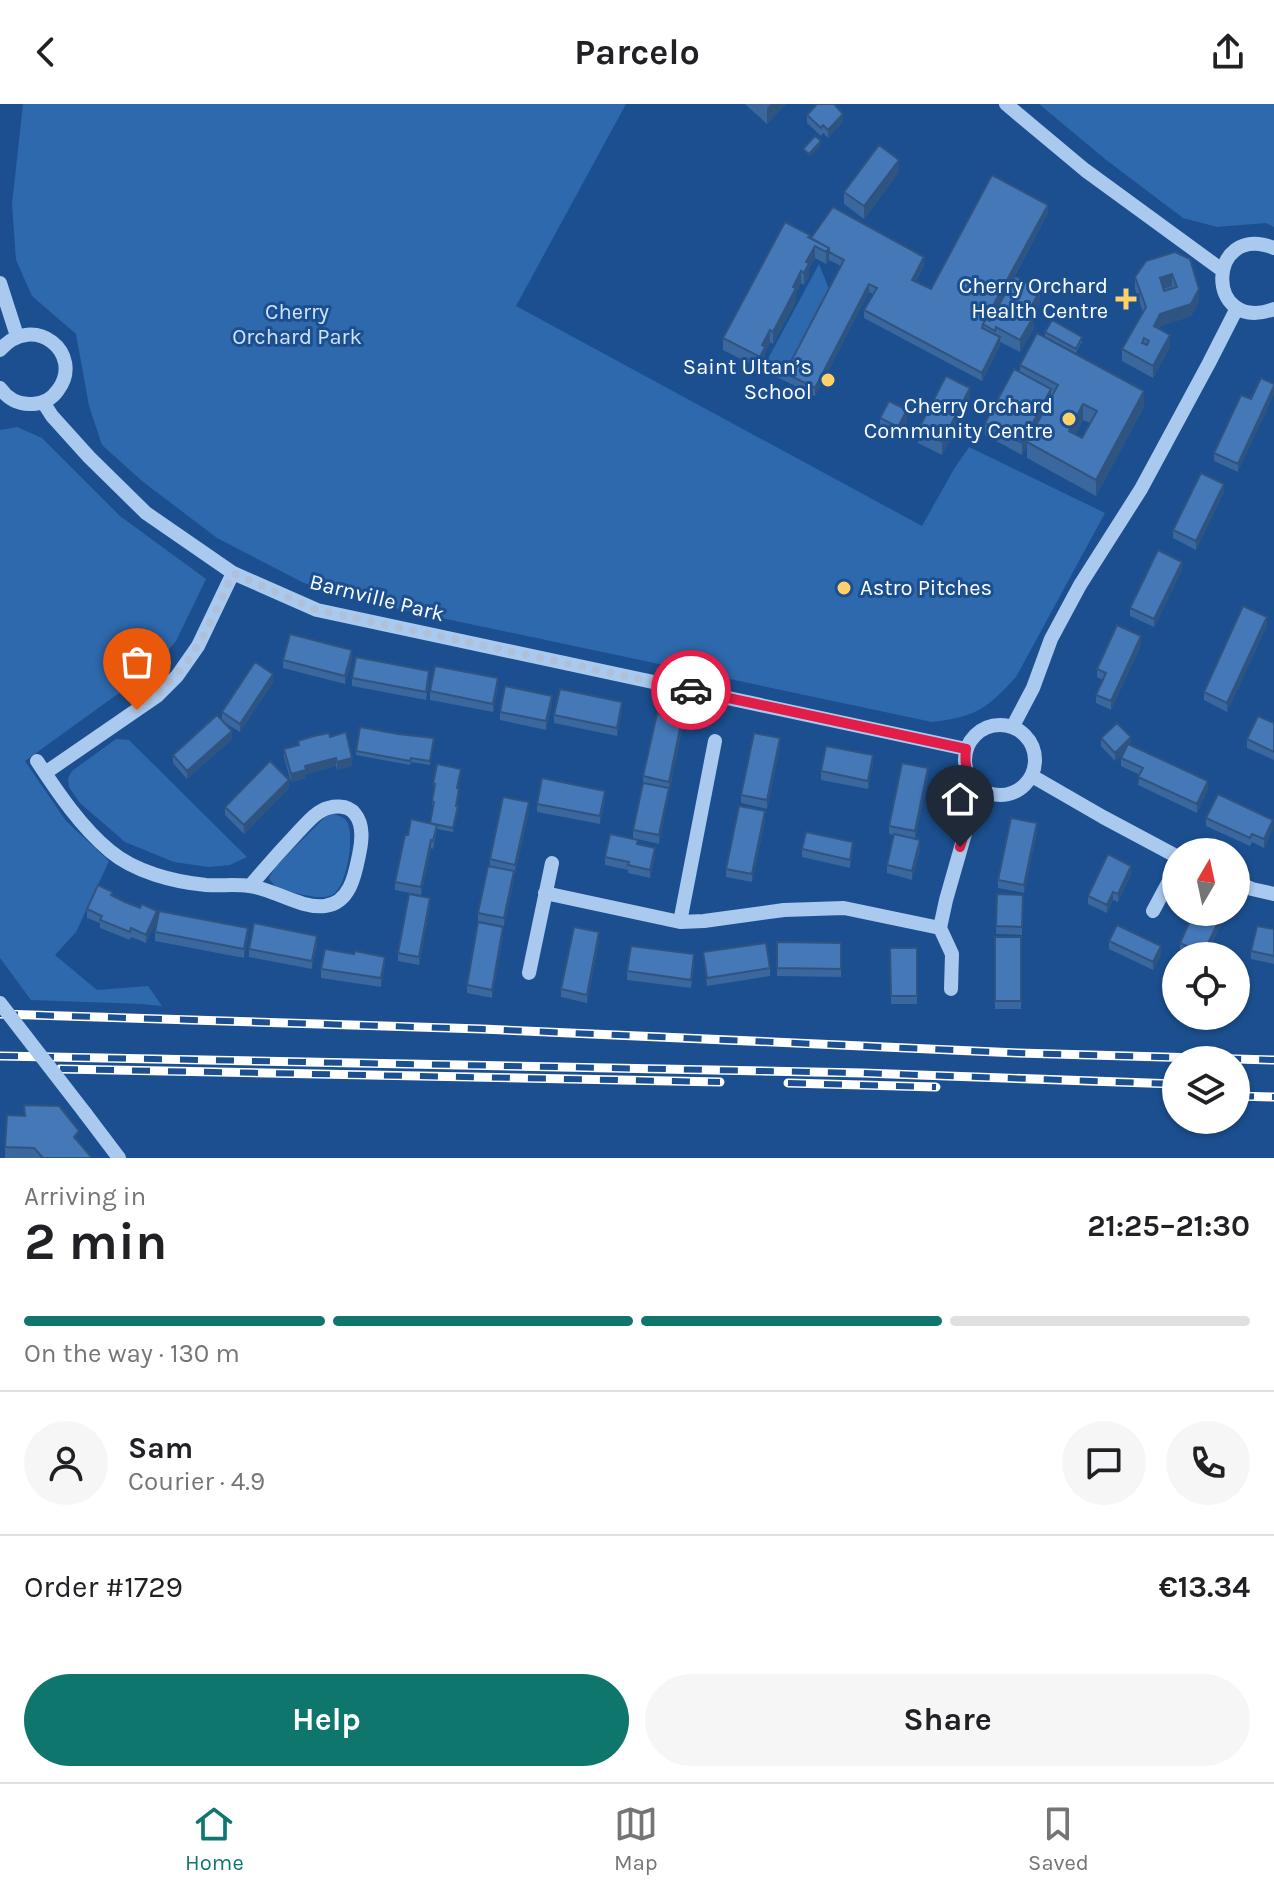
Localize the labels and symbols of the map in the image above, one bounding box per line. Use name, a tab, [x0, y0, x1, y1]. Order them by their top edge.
place label: Cherry Orchard Health Centre	[959, 273, 1108, 324]
marker: Cherry Orchard Health Centre	[1115, 288, 1137, 310]
park label: Cherry Orchard Park	[232, 299, 362, 350]
place label: Saint Ultan’s School	[683, 354, 812, 405]
marker: Saint Ultan’s School	[819, 371, 837, 389]
place label: Cherry Orchard Community Centre	[864, 393, 1053, 444]
marker: Cherry Orchard Community Centre	[1060, 410, 1078, 428]
street label: Barnville Park	[307, 569, 447, 627]
place label: Astro Pitches	[860, 575, 992, 601]
marker: Astro Pitches	[835, 579, 853, 597]
pin	[103, 628, 171, 710]
courier	[651, 650, 731, 730]
pin	[926, 765, 994, 847]
north arrow	[1162, 838, 1250, 926]

